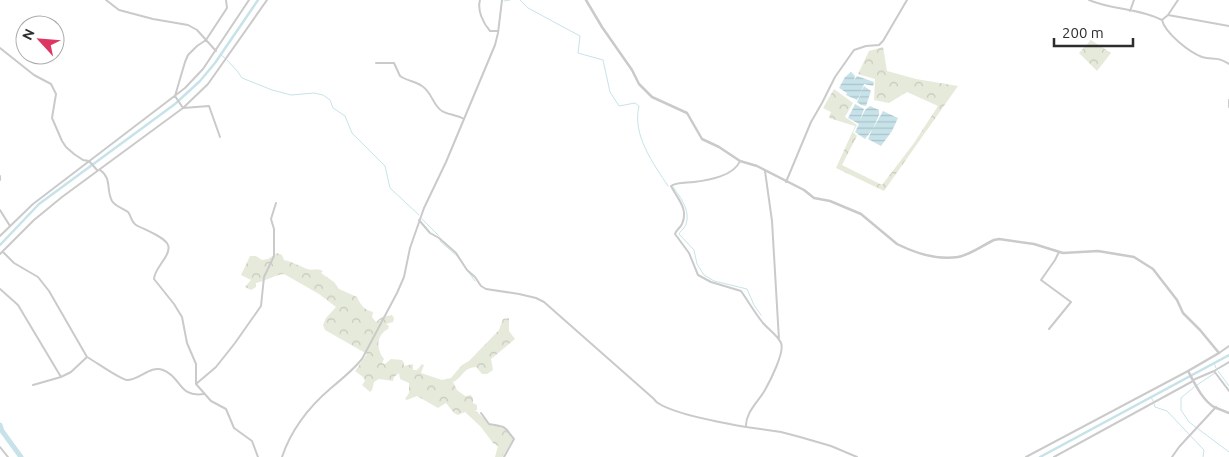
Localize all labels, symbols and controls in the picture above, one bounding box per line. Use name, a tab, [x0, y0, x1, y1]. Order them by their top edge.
north arrow	[15, 15, 65, 65]
scale bar	[1054, 15, 1133, 47]
text: 200 m	[1062, 24, 1104, 41]
text: N	[19, 26, 38, 43]

